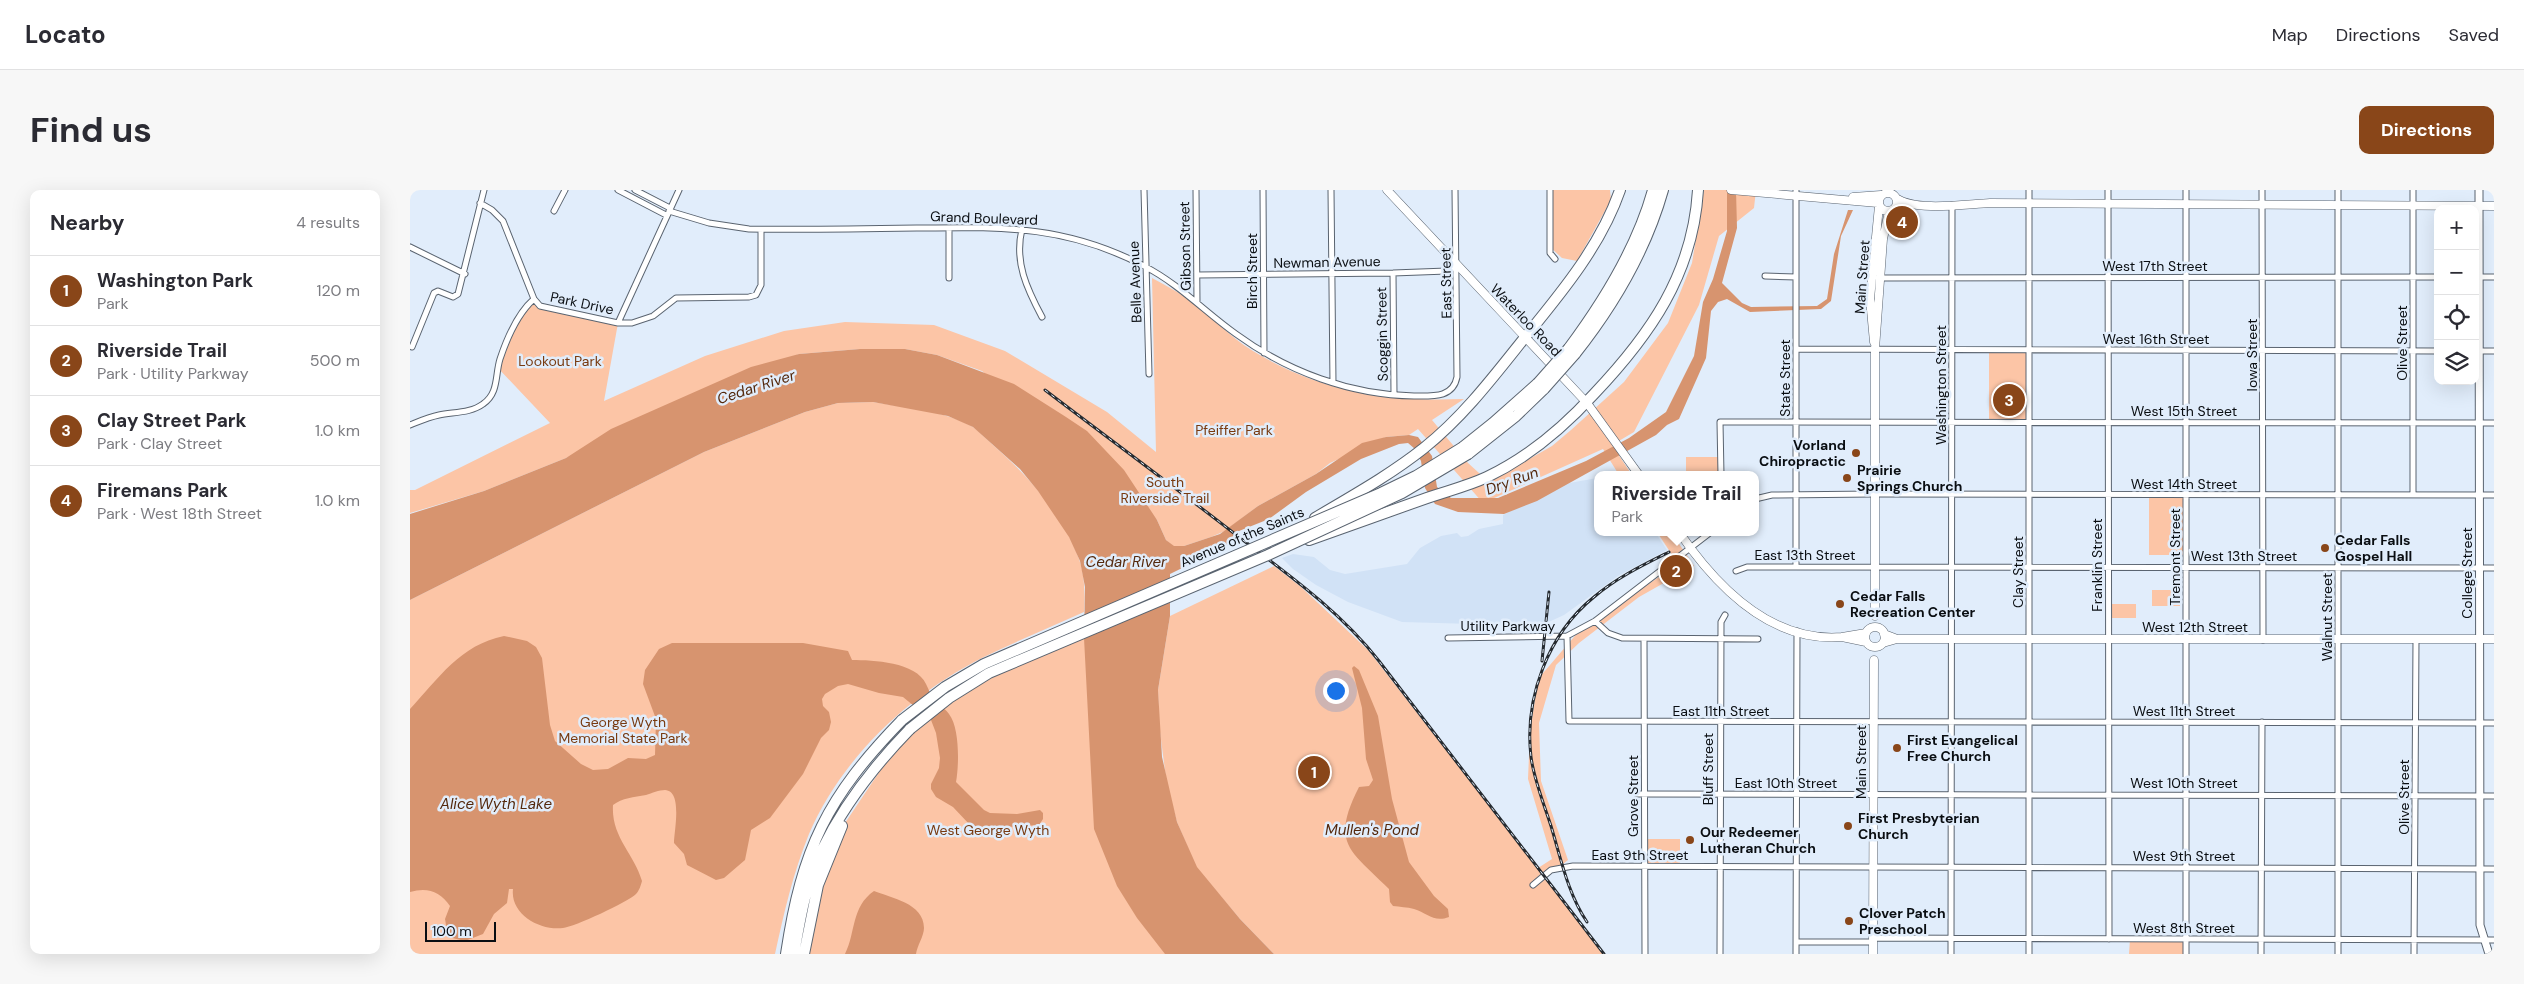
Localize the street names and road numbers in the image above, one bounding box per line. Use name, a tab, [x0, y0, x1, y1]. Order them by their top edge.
street label: Gibson Street	[1175, 201, 1195, 291]
street label: Grand Boulevard	[930, 207, 1038, 229]
street label: Birch Street	[1243, 233, 1261, 309]
street label: Main Street	[1850, 239, 1874, 315]
street label: Belle Avenue	[1125, 241, 1145, 323]
street label: East Street	[1436, 247, 1456, 319]
street label: Newman Avenue	[1273, 252, 1381, 272]
street label: West 17th Street	[2102, 257, 2208, 275]
street label: Waterloo Road	[1487, 280, 1565, 360]
street label: Park Drive	[549, 287, 615, 319]
street label: Scoggin Street	[1372, 287, 1392, 381]
street label: Olive Street	[2393, 305, 2411, 381]
street label: Iowa Street	[2243, 319, 2261, 391]
street label: Washington Street	[1932, 325, 1950, 445]
street label: West 16th Street	[2103, 330, 2209, 348]
street label: State Street	[1776, 339, 1794, 417]
street label: West 15th Street	[2131, 402, 2237, 420]
street label: West 14th Street	[2131, 475, 2237, 493]
street label: Avenue of the Saints	[1177, 503, 1307, 571]
street label: Tremont Street	[2166, 508, 2184, 606]
street label: Franklin Street	[2088, 518, 2106, 612]
street label: College Street	[2458, 527, 2476, 619]
street label: Clay Street	[2009, 536, 2027, 608]
street label: East 13th Street	[1754, 546, 1856, 564]
street label: West 13th Street	[2191, 547, 2297, 565]
street label: Walnut Street	[2318, 573, 2336, 661]
street label: Utility Parkway	[1461, 617, 1556, 635]
street label: West 12th Street	[2142, 618, 2248, 636]
street label: East 11th Street	[1672, 702, 1770, 720]
street label: West 11th Street	[2133, 702, 2235, 720]
street label: Main Street	[1852, 725, 1870, 799]
street label: Bluff Street	[1699, 733, 1717, 805]
street label: Grove Street	[1624, 755, 1642, 837]
street label: Olive Street	[2395, 759, 2413, 835]
street label: East 10th Street	[1735, 774, 1837, 792]
street label: West 10th Street	[2130, 774, 2238, 792]
street label: East 9th Street	[1591, 846, 1689, 864]
street label: West 9th Street	[2133, 847, 2235, 865]
street label: West 8th Street	[2133, 919, 2235, 937]

